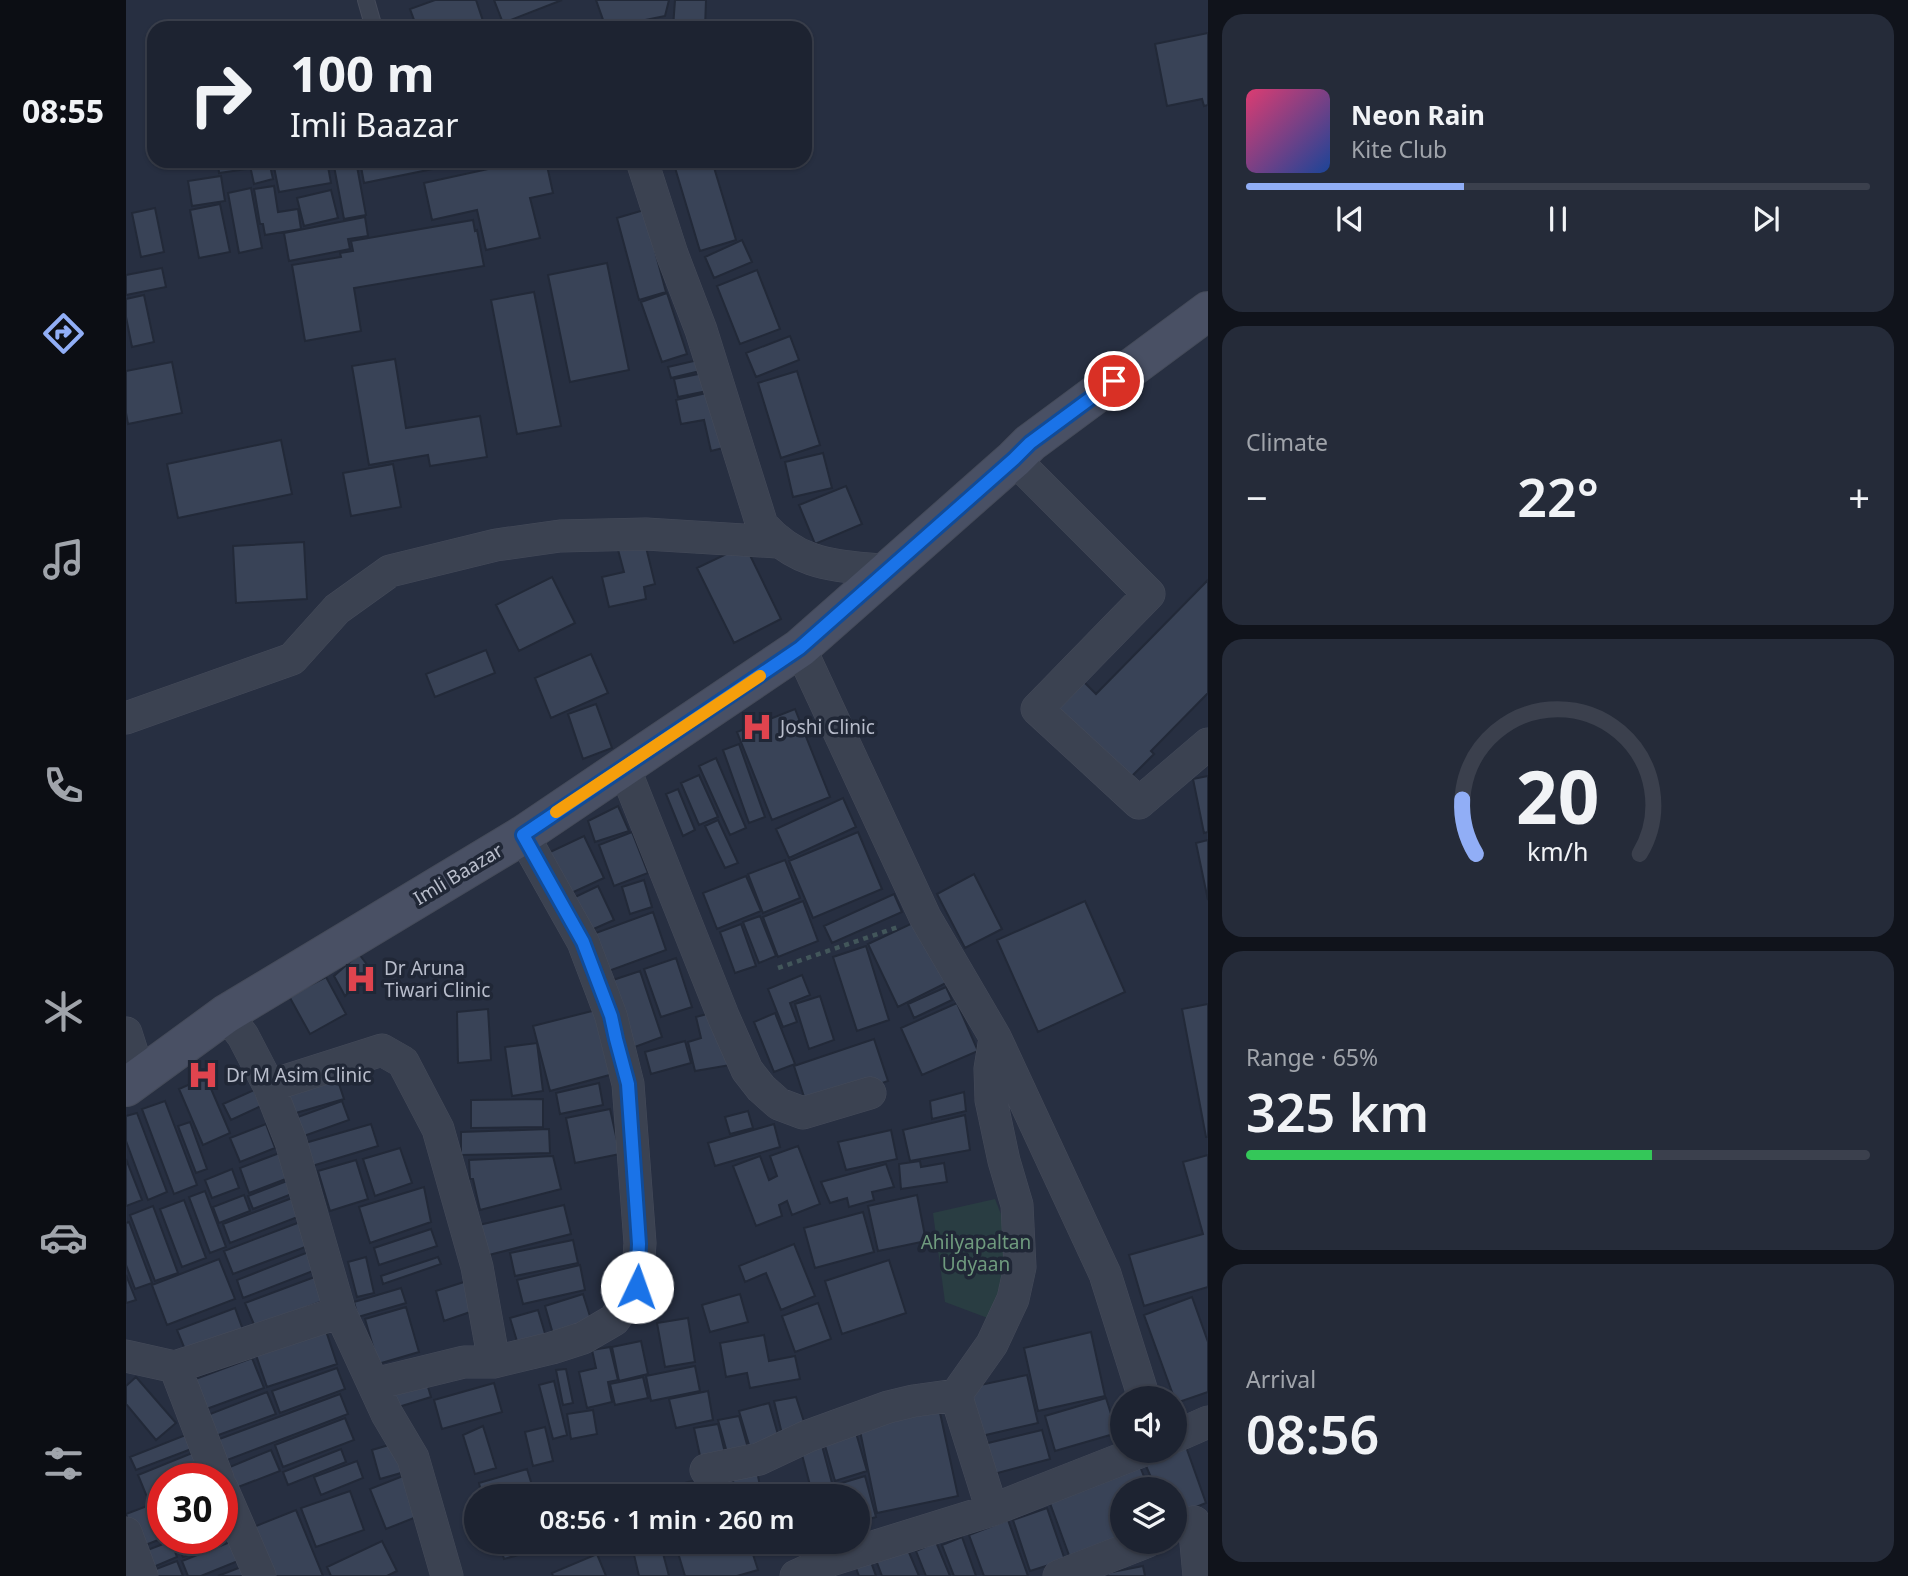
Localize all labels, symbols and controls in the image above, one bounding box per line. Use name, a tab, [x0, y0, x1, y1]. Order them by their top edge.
text: 100 m	[290, 40, 435, 106]
icon: right	[175, 49, 266, 140]
text: 08:55	[22, 89, 104, 132]
text: Neon Rain	[1351, 97, 1485, 133]
text: Imli Baazar	[290, 103, 459, 146]
text: Kite Club	[1351, 133, 1447, 165]
icon: previous	[1331, 200, 1369, 238]
icon: pause	[1539, 200, 1577, 238]
icon: next	[1747, 200, 1785, 238]
icon: directions	[39, 309, 88, 358]
pin	[1084, 351, 1144, 411]
icon: arrive	[1095, 362, 1133, 400]
text: Climate	[1246, 426, 1328, 458]
text: 22°	[1517, 461, 1599, 532]
text: −	[1246, 471, 1268, 523]
text: +	[1848, 471, 1870, 523]
icon: music	[39, 535, 88, 584]
hospital icon: Joshi Clinic	[740, 710, 774, 744]
place label: Joshi Clinic	[778, 714, 875, 740]
text: 20	[1516, 746, 1600, 845]
icon: phone	[39, 761, 88, 810]
text: km/h	[1527, 834, 1589, 868]
street label: Imli Baazar	[408, 837, 508, 911]
place label: Dr Aruna Tiwari Clinic	[384, 955, 490, 1003]
hospital icon: Dr Aruna Tiwari Clinic	[344, 962, 378, 996]
icon: climate	[39, 987, 88, 1036]
text: Range · 65%	[1246, 1041, 1378, 1073]
hospital icon: Dr M Asim Clinic	[186, 1058, 220, 1092]
place label: Dr M Asim Clinic	[226, 1062, 371, 1088]
text: 325 km	[1246, 1076, 1429, 1147]
icon: car	[39, 1213, 88, 1262]
park label: Ahilyapaltan Udyaan	[921, 1229, 1031, 1277]
position arrow	[600, 1250, 674, 1324]
text: Arrival	[1246, 1363, 1316, 1395]
map controls	[1110, 1386, 1187, 1554]
button: sound	[1110, 1386, 1187, 1463]
text: 08:56	[1246, 1398, 1379, 1469]
icon: filters	[39, 1439, 88, 1488]
speed limit sign: 30	[147, 1463, 238, 1554]
button: layers	[1110, 1477, 1187, 1554]
text: 08:56 · 1 min · 260 m	[540, 1501, 794, 1537]

